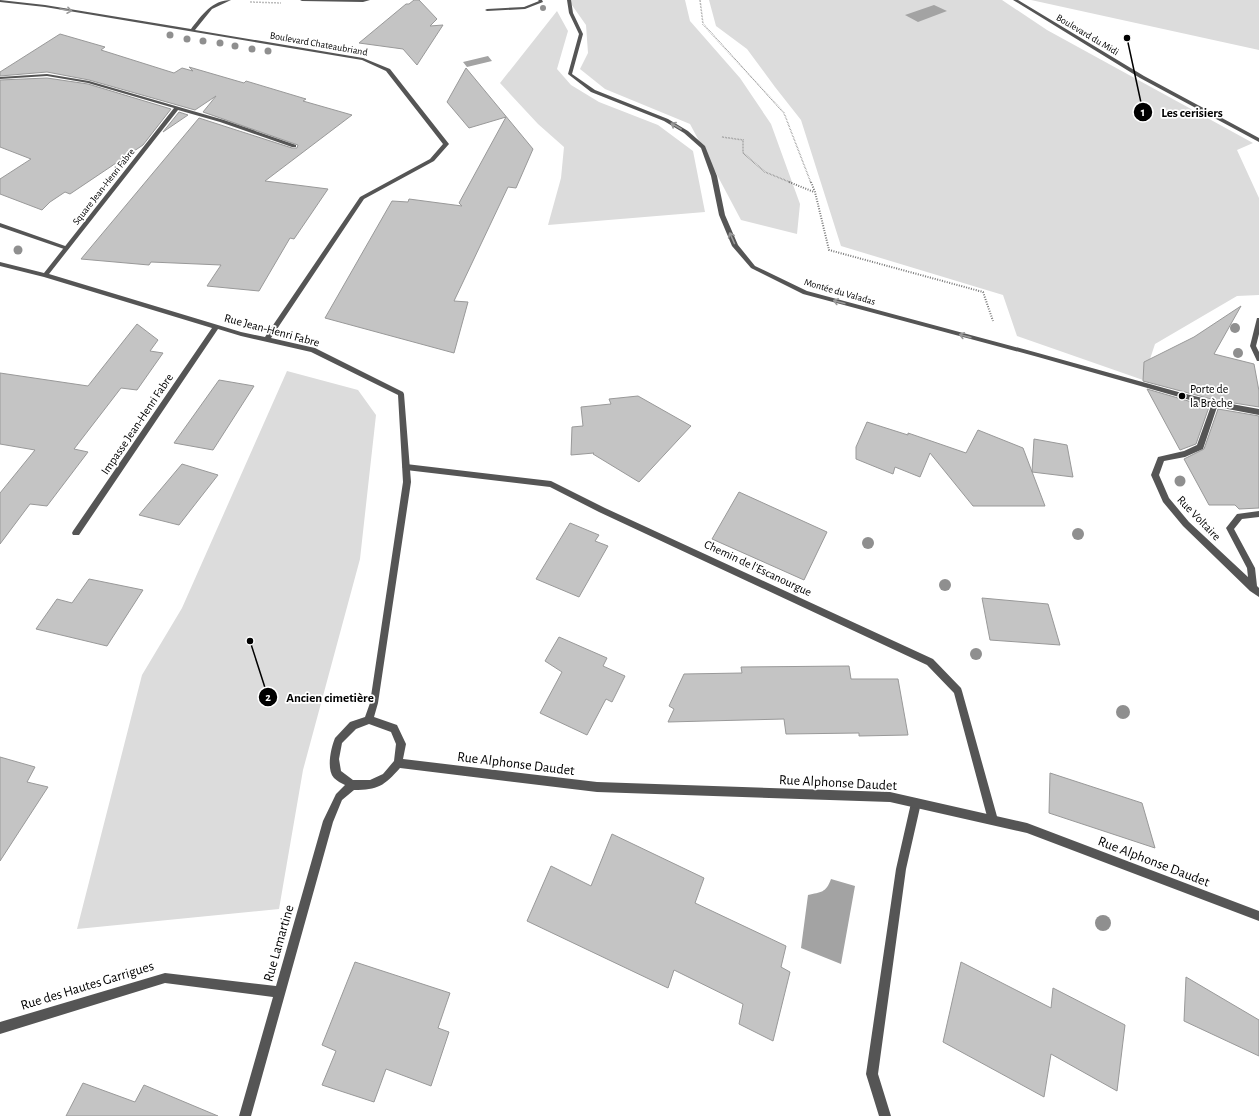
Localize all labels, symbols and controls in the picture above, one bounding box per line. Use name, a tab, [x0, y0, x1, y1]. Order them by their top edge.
one-way arrow	[60, 6, 73, 14]
street label: Boulevard du Midi	[1055, 12, 1120, 57]
street label: Boulevard Chateaubriand	[269, 30, 368, 58]
callout: Les cerisiers	[1133, 100, 1231, 125]
text: 1	[1141, 106, 1145, 118]
text: Les cerisiers	[1161, 107, 1223, 120]
one-way arrow	[670, 121, 682, 129]
street label: Square Jean-Henri Fabre	[71, 146, 137, 227]
one-way arrow	[727, 232, 735, 244]
street label: Montée du Valadas	[803, 277, 877, 307]
one-way arrow	[833, 298, 846, 305]
street label: Rue Jean-Henri Fabre	[223, 311, 321, 349]
one-way arrow	[958, 331, 971, 339]
street label: Impasse Jean-Henri Fabre	[99, 371, 175, 477]
place label: Porte de la Brèche	[1190, 383, 1233, 409]
marker: Porte de la Brèche	[1177, 391, 1187, 401]
street label: Rue Voltaire	[1175, 493, 1223, 543]
street label: Chemin de l'Escanourgue	[702, 538, 814, 598]
callout: Ancien cimetière	[258, 684, 382, 709]
text: 2	[265, 691, 271, 703]
text: Ancien cimetière	[286, 692, 374, 705]
street label: Rue Alphonse Daudet	[456, 750, 576, 778]
street label: Rue Alphonse Daudet	[779, 773, 898, 793]
street label: Rue Alphonse Daudet	[1096, 834, 1212, 890]
street label: Rue Lamartine	[261, 903, 297, 983]
street label: Rue des Hautes Garrigues	[19, 959, 155, 1013]

